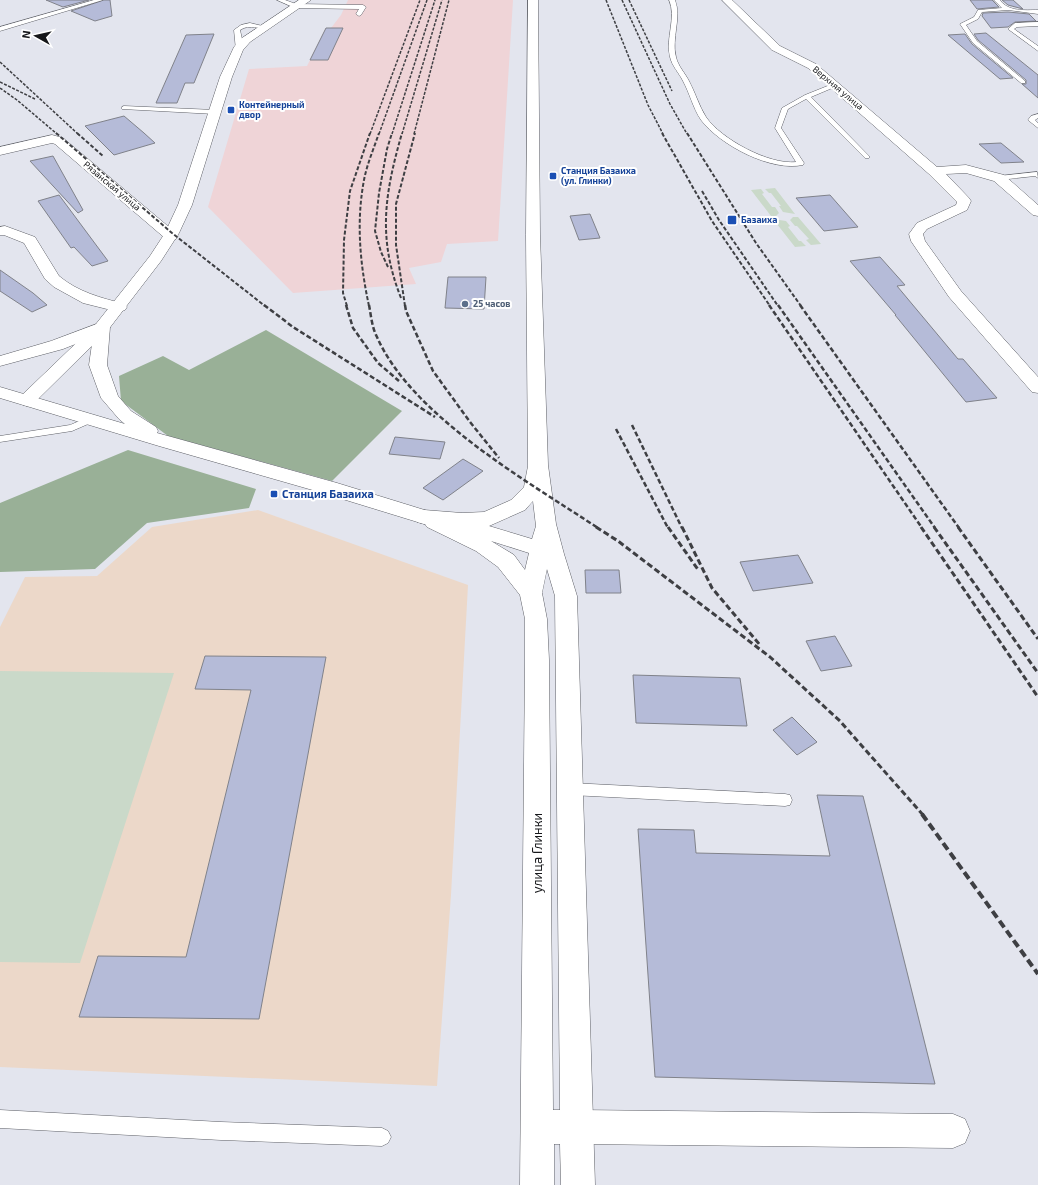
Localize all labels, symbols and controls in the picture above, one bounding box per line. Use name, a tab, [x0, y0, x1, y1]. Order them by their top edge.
north arrow	[16, 16, 56, 56]
text: N	[19, 30, 33, 39]
street label: Верхняя улица	[810, 63, 866, 113]
place label: Контейнерный двор	[239, 99, 305, 120]
marker: Контейнерный двор	[226, 105, 236, 115]
street label: Рязанская улица	[81, 159, 143, 213]
place label: Станция Базаиха (ул. Глинки)	[561, 165, 636, 186]
marker: Станция Базаиха (ул. Глинки)	[548, 171, 558, 181]
marker: Базаиха	[726, 214, 738, 226]
place label: Базаиха	[741, 214, 777, 225]
place label: 25 часов	[473, 298, 510, 309]
marker: 25 часов	[460, 299, 470, 309]
place label: Станция Базаиха	[282, 487, 374, 500]
marker: Станция Базаиха	[269, 489, 279, 499]
street label: улица Глинки	[529, 813, 545, 893]

